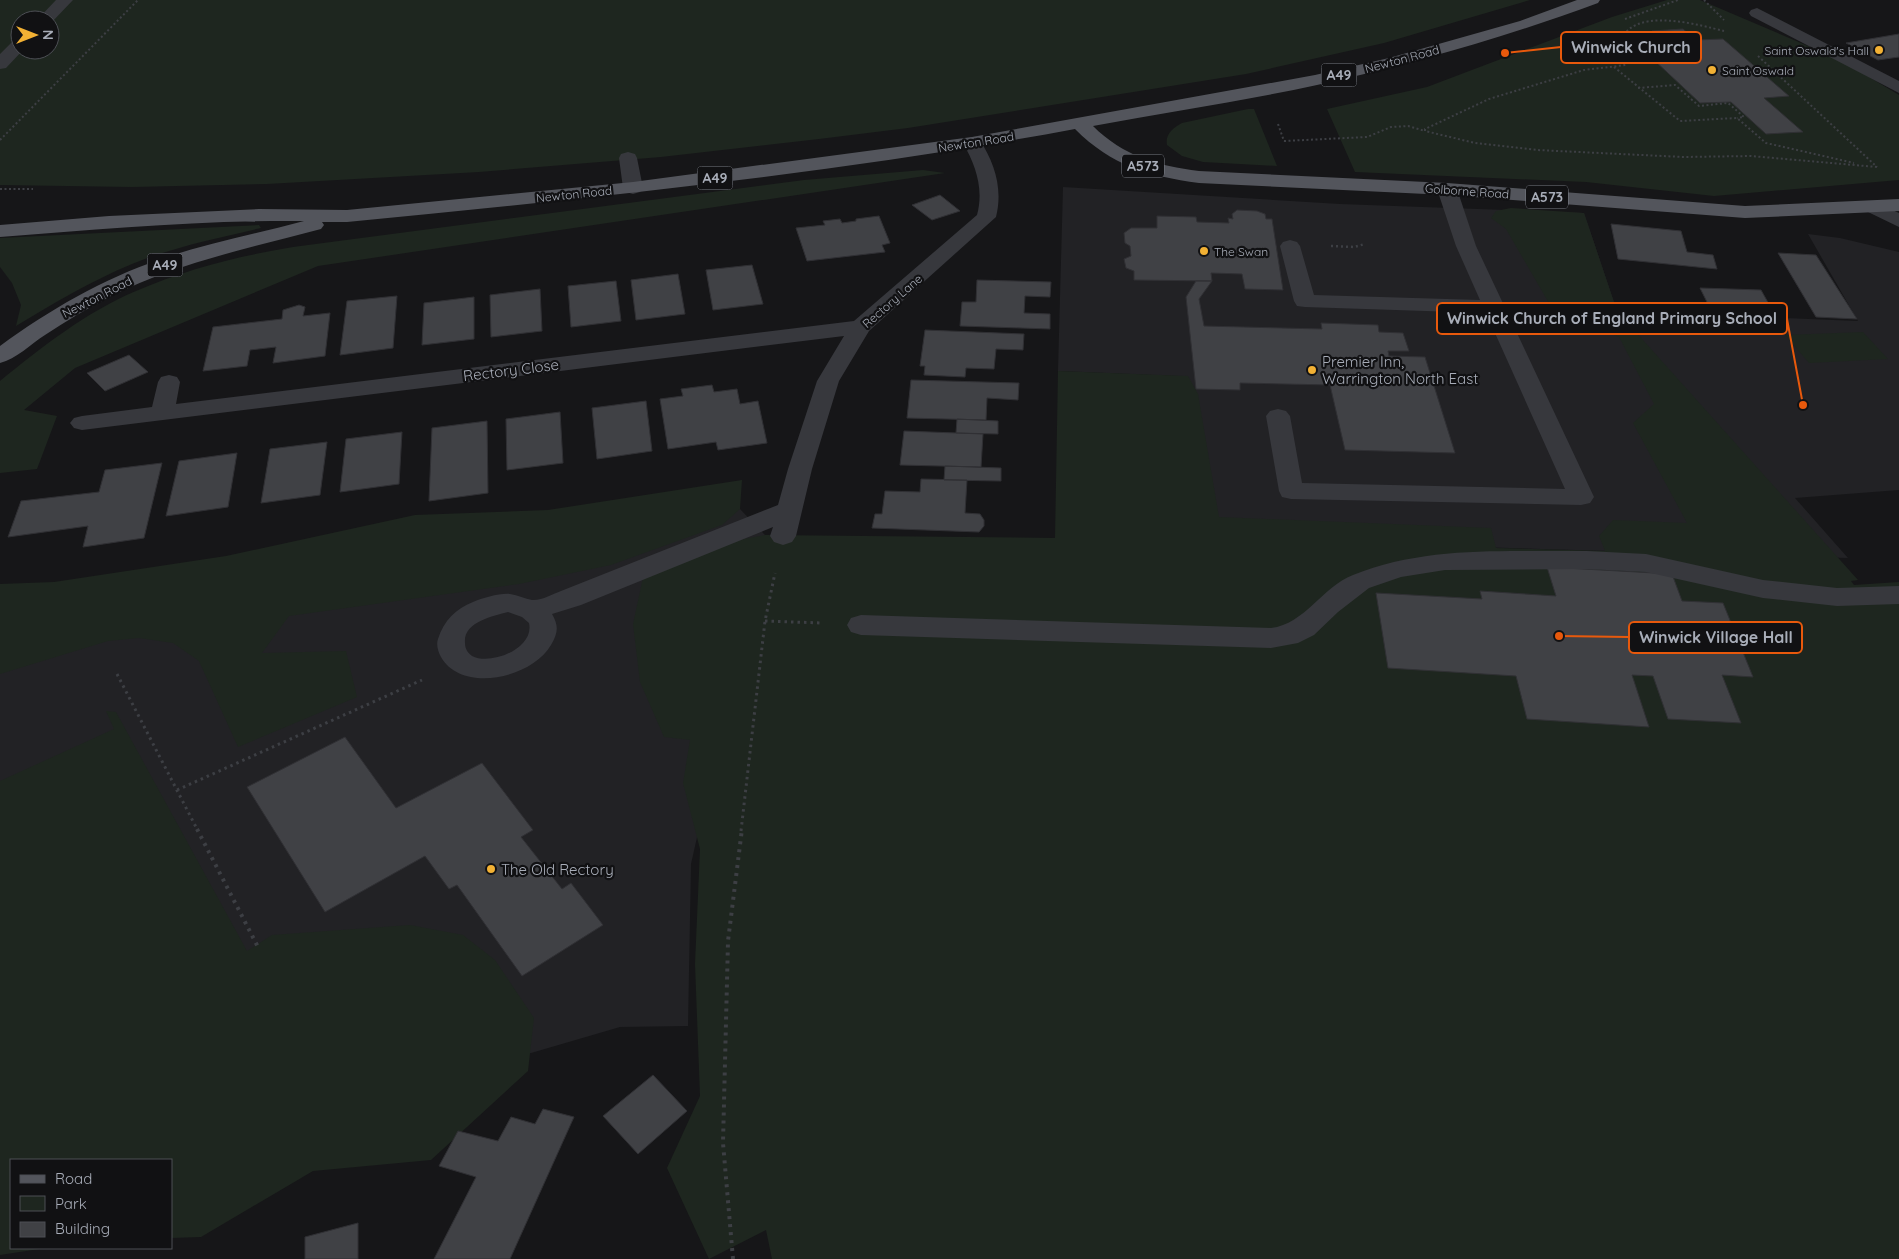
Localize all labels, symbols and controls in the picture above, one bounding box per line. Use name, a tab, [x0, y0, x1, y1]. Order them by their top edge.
north arrow	[10, 10, 60, 60]
text: N	[39, 30, 57, 40]
callout: Winwick Church	[1561, 32, 1701, 63]
text: Winwick Church	[1571, 37, 1691, 57]
street label: Newton Road	[1363, 42, 1441, 76]
place label: Saint Oswald's Hall	[1764, 43, 1869, 58]
marker: Saint Oswald's Hall	[1873, 44, 1885, 56]
place label: Saint Oswald	[1722, 63, 1794, 78]
road number: A49	[1322, 64, 1356, 86]
marker: Saint Oswald	[1706, 64, 1718, 76]
street label: Newton Road	[937, 129, 1015, 155]
road number: A573	[1122, 154, 1164, 178]
road number: A49	[698, 167, 732, 190]
street label: Golborne Road	[1424, 181, 1510, 201]
street label: Newton Road	[535, 183, 613, 205]
road number: A573	[1526, 186, 1568, 208]
place label: The Swan	[1214, 244, 1268, 259]
marker: The Swan	[1198, 245, 1210, 257]
road number: A49	[148, 254, 182, 276]
street label: Rectory Lane	[859, 271, 925, 331]
street label: Newton Road	[60, 273, 134, 321]
callout: Winwick Church of England Primary School	[1437, 303, 1787, 334]
text: Winwick Church of England Primary School	[1447, 308, 1777, 328]
place label: Premier Inn, Warrington North East	[1322, 352, 1478, 388]
street label: Rectory Close	[462, 355, 560, 385]
marker: Premier Inn, Warrington North East	[1306, 364, 1318, 376]
callout: Winwick Village Hall	[1629, 622, 1802, 653]
text: Winwick Village Hall	[1639, 627, 1793, 647]
place label: The Old Rectory	[501, 860, 614, 879]
marker: The Old Rectory	[485, 863, 497, 875]
legend	[10, 1159, 172, 1249]
text: Road	[55, 1169, 92, 1188]
text: Park	[55, 1194, 87, 1213]
text: Building	[55, 1219, 110, 1238]

